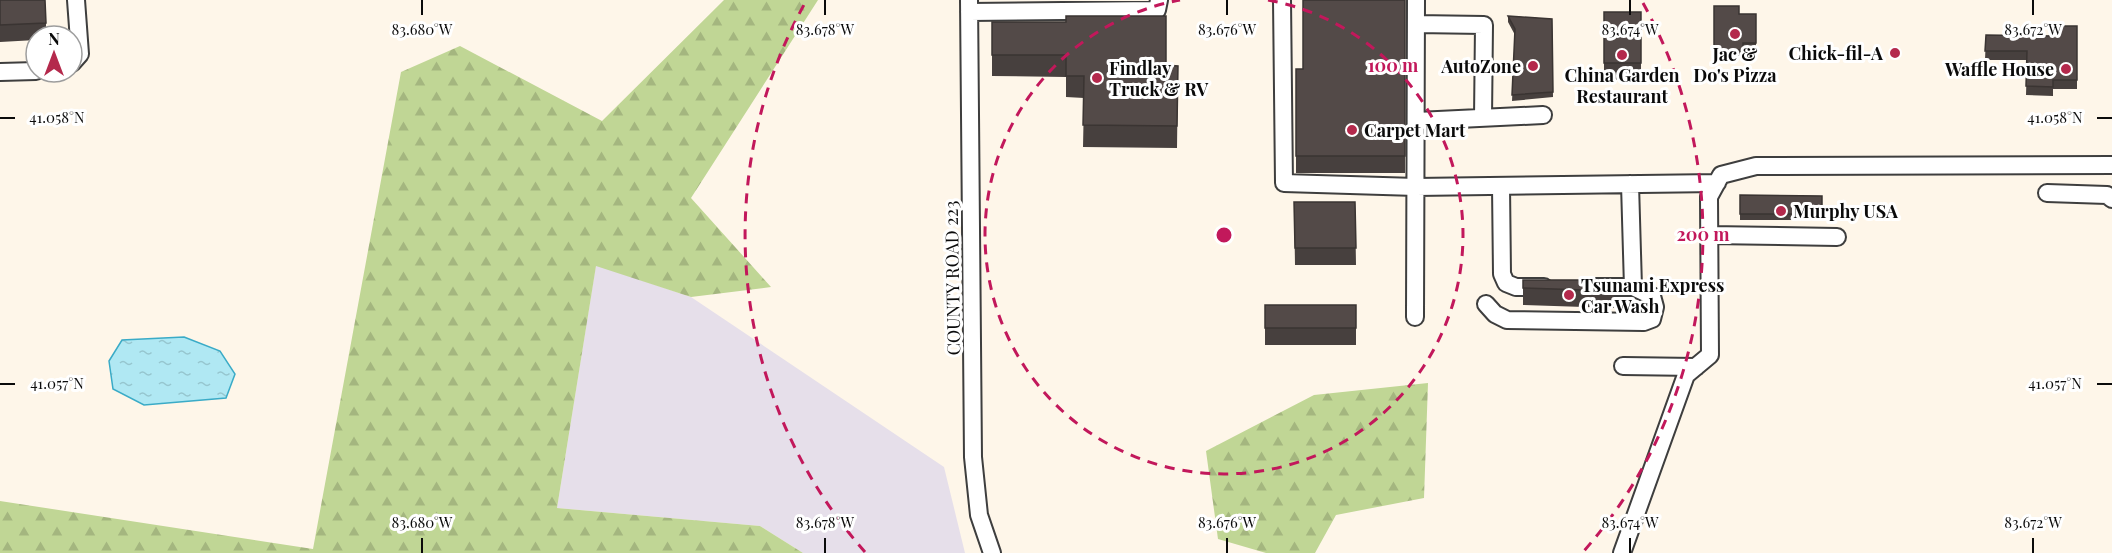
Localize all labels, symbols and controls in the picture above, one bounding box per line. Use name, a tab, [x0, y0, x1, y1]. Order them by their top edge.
text: 83.680°W	[392, 19, 453, 39]
text: 83.678°W	[796, 19, 855, 39]
text: 83.676°W	[1198, 19, 1257, 39]
text: 83.674°W	[1601, 19, 1659, 39]
text: 83.672°W	[2004, 19, 2062, 39]
north arrow	[24, 24, 84, 84]
marker: Jac & Do's Pizza	[1728, 27, 1742, 41]
text: N	[48, 28, 60, 49]
place label: Chick-fil-A	[1788, 41, 1884, 65]
place label: Jac & Do's Pizza	[1693, 42, 1777, 87]
marker: Chick-fil-A	[1888, 46, 1902, 60]
marker: China Garden Restaurant	[1615, 48, 1629, 62]
text: 100 m	[1368, 53, 1419, 77]
place label: AutoZone	[1440, 54, 1521, 78]
place label: Findlay Truck & RV	[1109, 56, 1209, 101]
place label: Waffle House	[1944, 57, 2054, 81]
marker: AutoZone	[1526, 59, 1540, 73]
marker: Waffle House	[2059, 62, 2073, 76]
place label: China Garden Restaurant	[1564, 63, 1680, 108]
marker: Findlay Truck & RV	[1090, 71, 1104, 85]
text: 41.058°N	[29, 107, 85, 127]
text: 41.058°N	[2027, 107, 2083, 127]
place label: Carpet Mart	[1364, 118, 1466, 142]
marker: Carpet Mart	[1345, 123, 1359, 137]
place label: Murphy USA	[1793, 199, 1899, 223]
street label: COUNTY ROAD 223	[939, 200, 965, 356]
marker: Murphy USA	[1774, 204, 1788, 218]
text: 200 m	[1676, 222, 1730, 246]
centre of rings	[1214, 225, 1234, 245]
place label: Tsunami Express Car Wash	[1581, 273, 1724, 318]
marker: Tsunami Express Car Wash	[1562, 288, 1576, 302]
text: 41.057°N	[30, 373, 84, 393]
text: 41.057°N	[2028, 373, 2082, 393]
text: 83.680°W	[392, 512, 453, 532]
text: 83.678°W	[796, 512, 855, 532]
text: 83.676°W	[1198, 512, 1257, 532]
text: 83.674°W	[1601, 512, 1659, 532]
text: 83.672°W	[2004, 512, 2062, 532]

